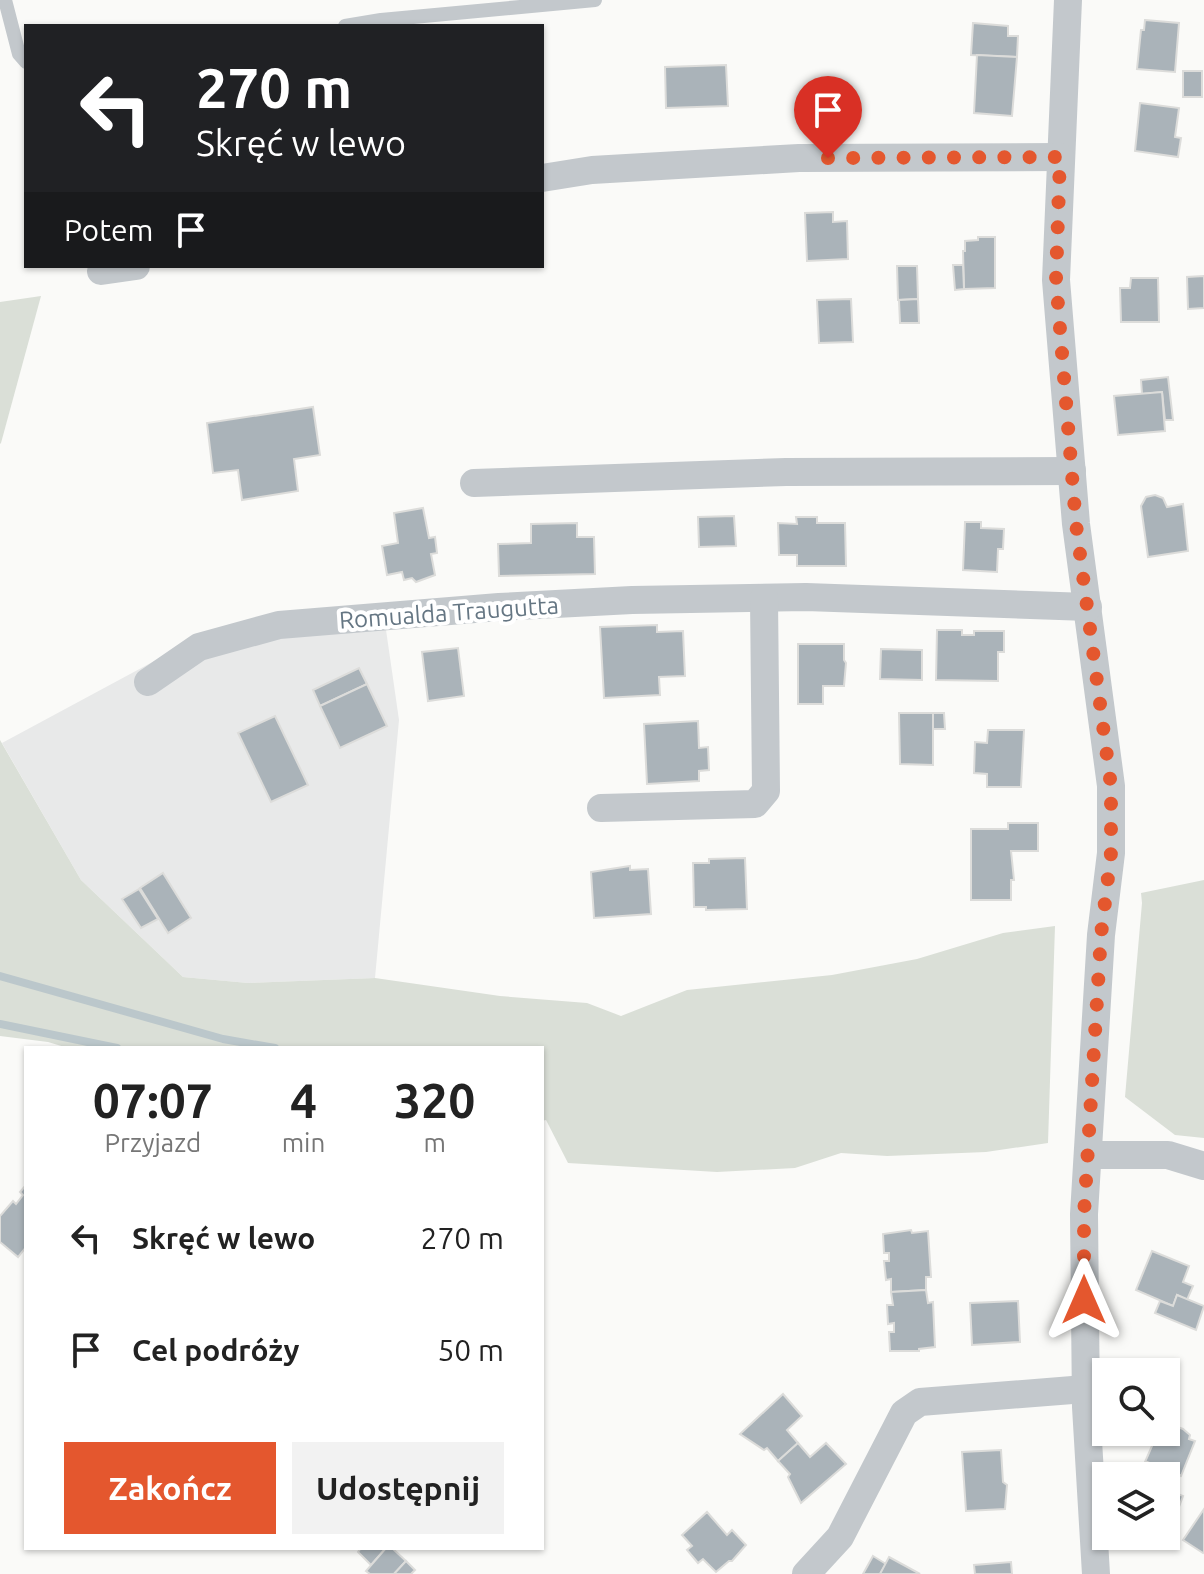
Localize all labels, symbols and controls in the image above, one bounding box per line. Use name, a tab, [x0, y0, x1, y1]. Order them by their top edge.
icon: left	[64, 56, 168, 160]
text: 270 m	[196, 56, 352, 119]
pin	[794, 76, 862, 158]
icon: arrive	[806, 88, 850, 132]
text: Skręć w lewo	[196, 122, 406, 163]
icon: arrive	[169, 208, 213, 252]
text: Potem	[64, 213, 153, 247]
street label: Romualda Traugutta	[338, 591, 560, 634]
text: 07:07	[93, 1073, 213, 1127]
text: 4	[290, 1073, 317, 1127]
text: 320	[394, 1073, 475, 1127]
text: Przyjazd	[105, 1128, 201, 1157]
text: min	[282, 1128, 325, 1157]
text: m	[423, 1128, 446, 1157]
icon: left	[64, 1216, 108, 1260]
text: Skręć w lewo	[132, 1221, 315, 1255]
text: 270 m	[420, 1221, 504, 1255]
position arrow	[1042, 1258, 1126, 1342]
icon: arrive	[64, 1328, 108, 1372]
text: Cel podróży	[132, 1333, 299, 1367]
text: 50 m	[437, 1333, 504, 1367]
map controls	[1092, 1358, 1180, 1550]
button: search	[1092, 1358, 1180, 1446]
button: Zakończ	[64, 1442, 276, 1534]
button: Udostępnij	[292, 1442, 504, 1534]
button: layers	[1092, 1462, 1180, 1550]

